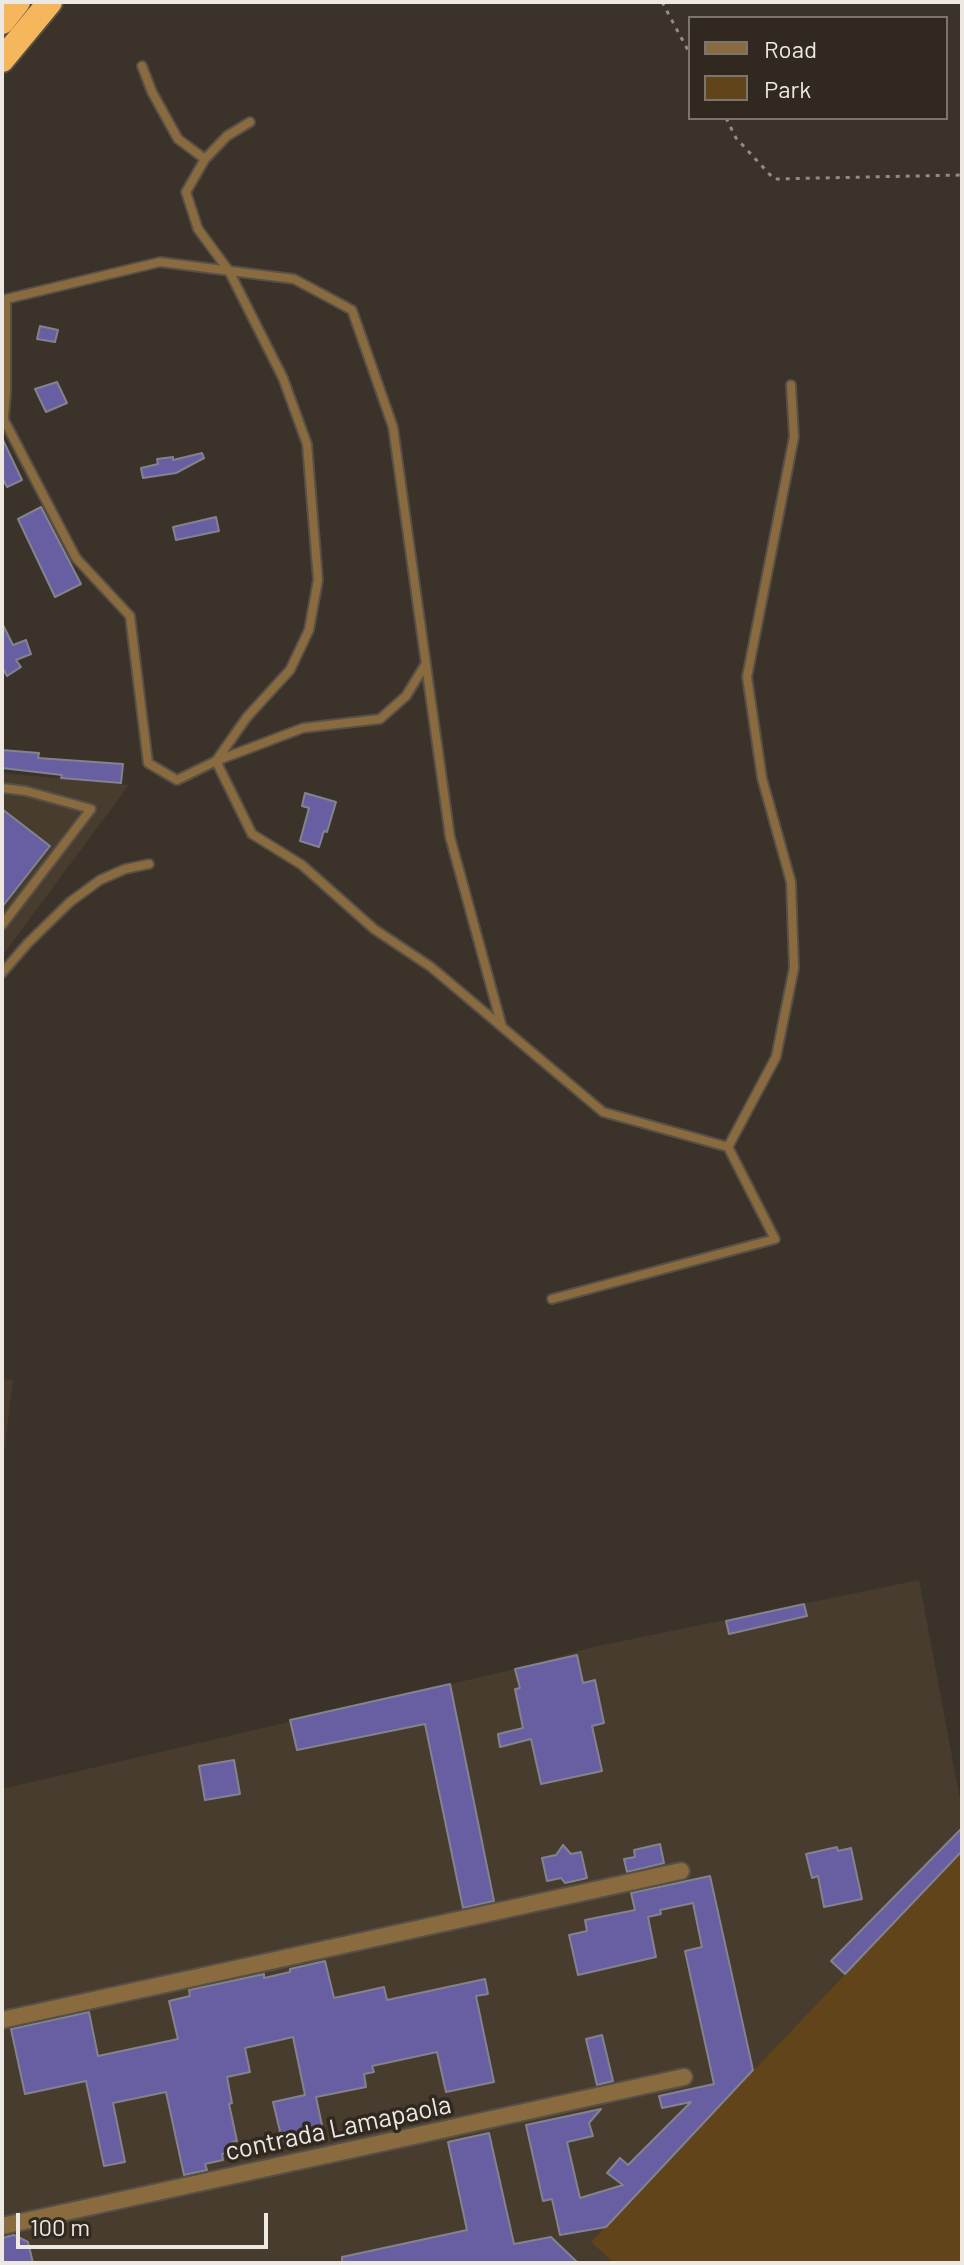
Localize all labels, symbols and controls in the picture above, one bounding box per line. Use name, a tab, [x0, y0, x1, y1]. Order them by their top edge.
legend	[688, 16, 948, 120]
text: Road	[764, 34, 817, 63]
text: Park	[764, 74, 811, 103]
street label: contrada Lamapaola	[222, 2089, 454, 2167]
scale bar	[20, 2197, 272, 2247]
text: 100 m	[30, 2212, 90, 2241]

